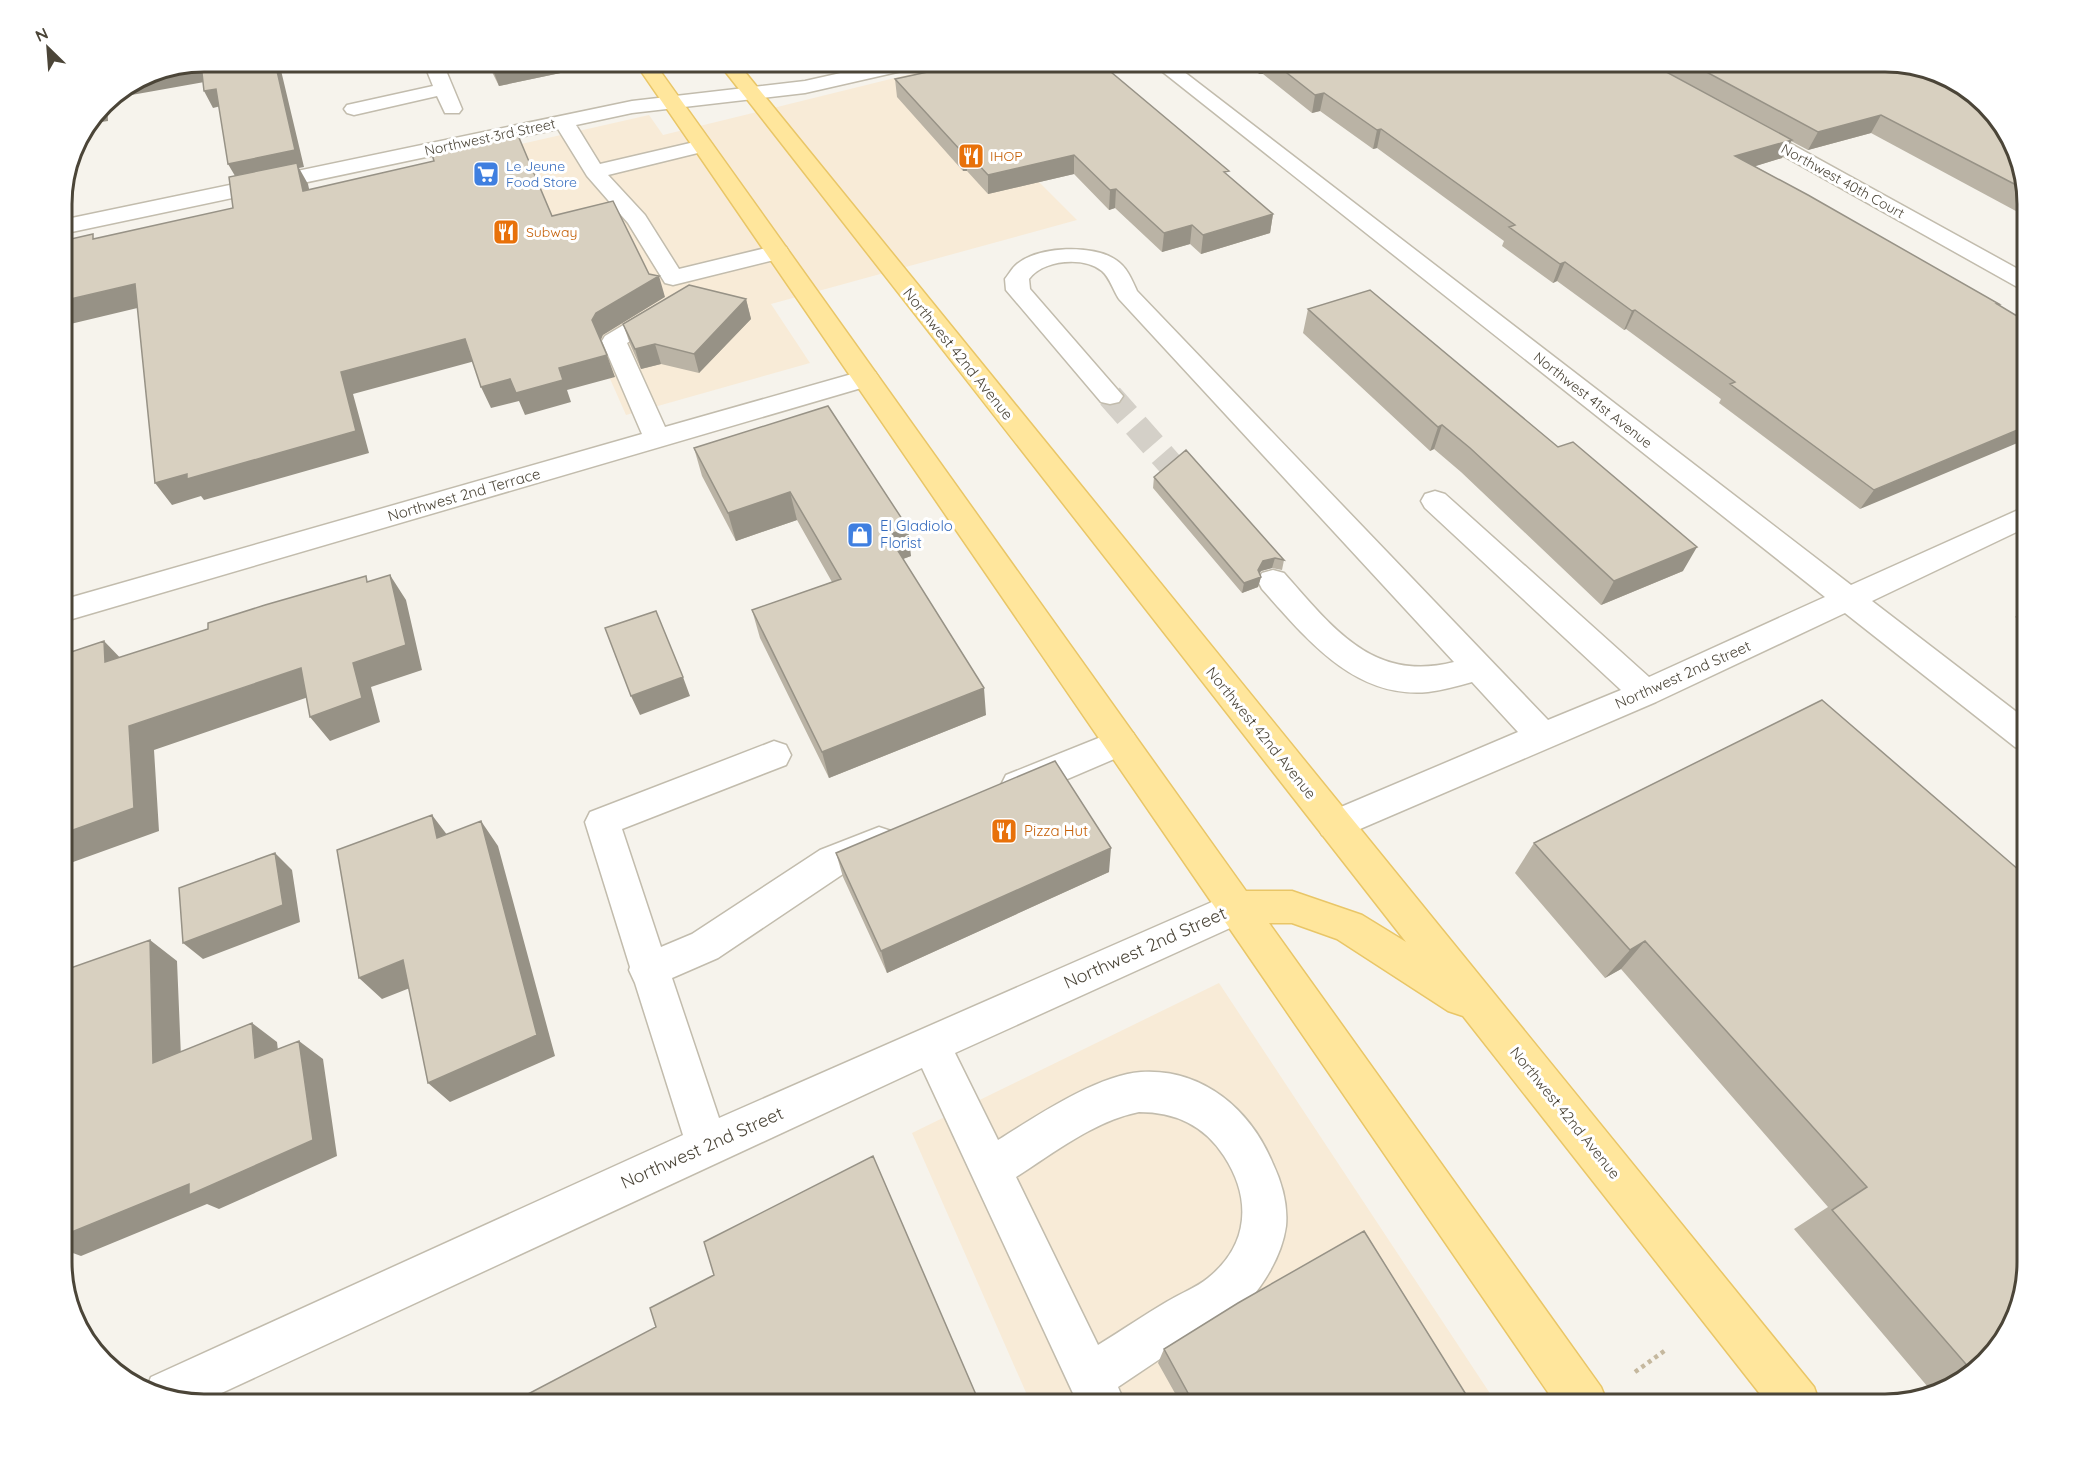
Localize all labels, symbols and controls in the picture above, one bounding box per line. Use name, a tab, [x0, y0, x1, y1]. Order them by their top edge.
north arrow	[18, 18, 78, 78]
text: N	[32, 23, 51, 46]
street label: Northwest 3rd Street	[423, 114, 557, 160]
street label: Northwest 40th Court	[1778, 140, 1908, 223]
restaurant icon: IHOP	[956, 141, 986, 171]
place label: IHOP	[990, 147, 1023, 165]
place label: Le Jeune Food Store	[506, 157, 577, 191]
supermarket icon: Le Jeune Food Store	[471, 159, 501, 189]
restaurant icon: Subway	[491, 217, 521, 247]
place label: Subway	[526, 223, 577, 241]
street label: Northwest 42nd Avenue	[899, 284, 1018, 424]
street label: Northwest 41st Avenue	[1530, 348, 1656, 452]
street label: Northwest 2nd Terrace	[385, 464, 542, 525]
place label: El Gladiolo Florist	[880, 516, 953, 552]
shop icon: El Gladiolo Florist	[845, 520, 875, 550]
street label: Northwest 2nd Street	[1612, 636, 1754, 713]
street label: Northwest 42nd Avenue	[1202, 663, 1321, 803]
restaurant icon: Pizza Hut	[989, 816, 1019, 846]
place label: Pizza Hut	[1024, 821, 1088, 840]
street label: Northwest 2nd Street	[1060, 901, 1230, 994]
street label: Northwest 42nd Avenue	[1506, 1043, 1625, 1183]
street label: Northwest 2nd Street	[617, 1101, 787, 1194]

